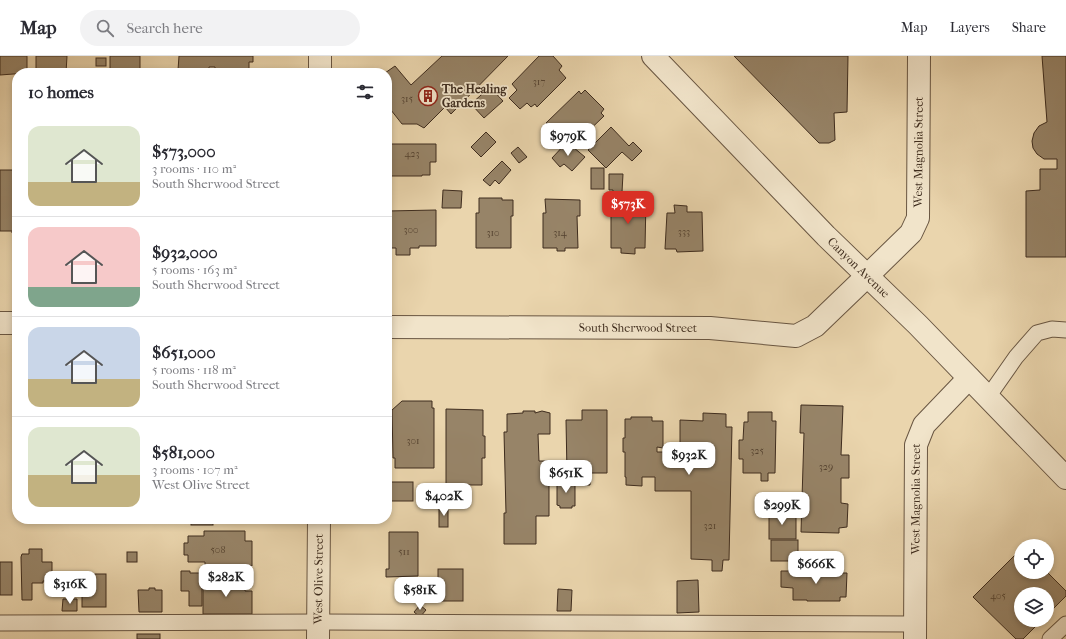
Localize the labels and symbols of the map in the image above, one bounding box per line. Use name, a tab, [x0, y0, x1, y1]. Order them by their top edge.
house number: 317	[533, 76, 545, 88]
place label: The Healing Gardens	[441, 82, 507, 110]
building icon: The Healing Gardens	[417, 85, 439, 107]
house number: 315	[401, 93, 413, 105]
street label: West Magnolia Street	[911, 96, 926, 209]
pin: $979K	[540, 123, 596, 157]
house number: 423	[404, 148, 420, 160]
pin: $573K	[600, 191, 656, 225]
house number: 300	[403, 224, 419, 236]
house number: 333	[678, 226, 690, 238]
house number: 310	[486, 227, 500, 239]
house number: 314	[553, 227, 568, 239]
street label: Canyon Avenue	[825, 234, 893, 301]
street label: South Sherwood Street	[579, 321, 698, 335]
house number: 301	[406, 435, 420, 447]
pin: $932K	[661, 442, 717, 476]
street label: West Magnolia Street	[908, 443, 923, 555]
house number: 325	[750, 445, 764, 457]
pin: $651K	[538, 460, 594, 494]
house number: 329	[819, 461, 833, 473]
pin: $402K	[416, 483, 472, 517]
pin: $299K	[754, 492, 810, 526]
house number: 321	[704, 520, 716, 532]
street label: West Olive Street	[311, 533, 326, 625]
house number: 508	[211, 544, 225, 556]
house number: 511	[398, 546, 410, 558]
pin: $666K	[788, 551, 844, 585]
pin: $282K	[198, 564, 254, 598]
pin: $316K	[42, 571, 98, 605]
pin: $581K	[392, 577, 448, 611]
house number: 405	[990, 590, 1006, 602]

